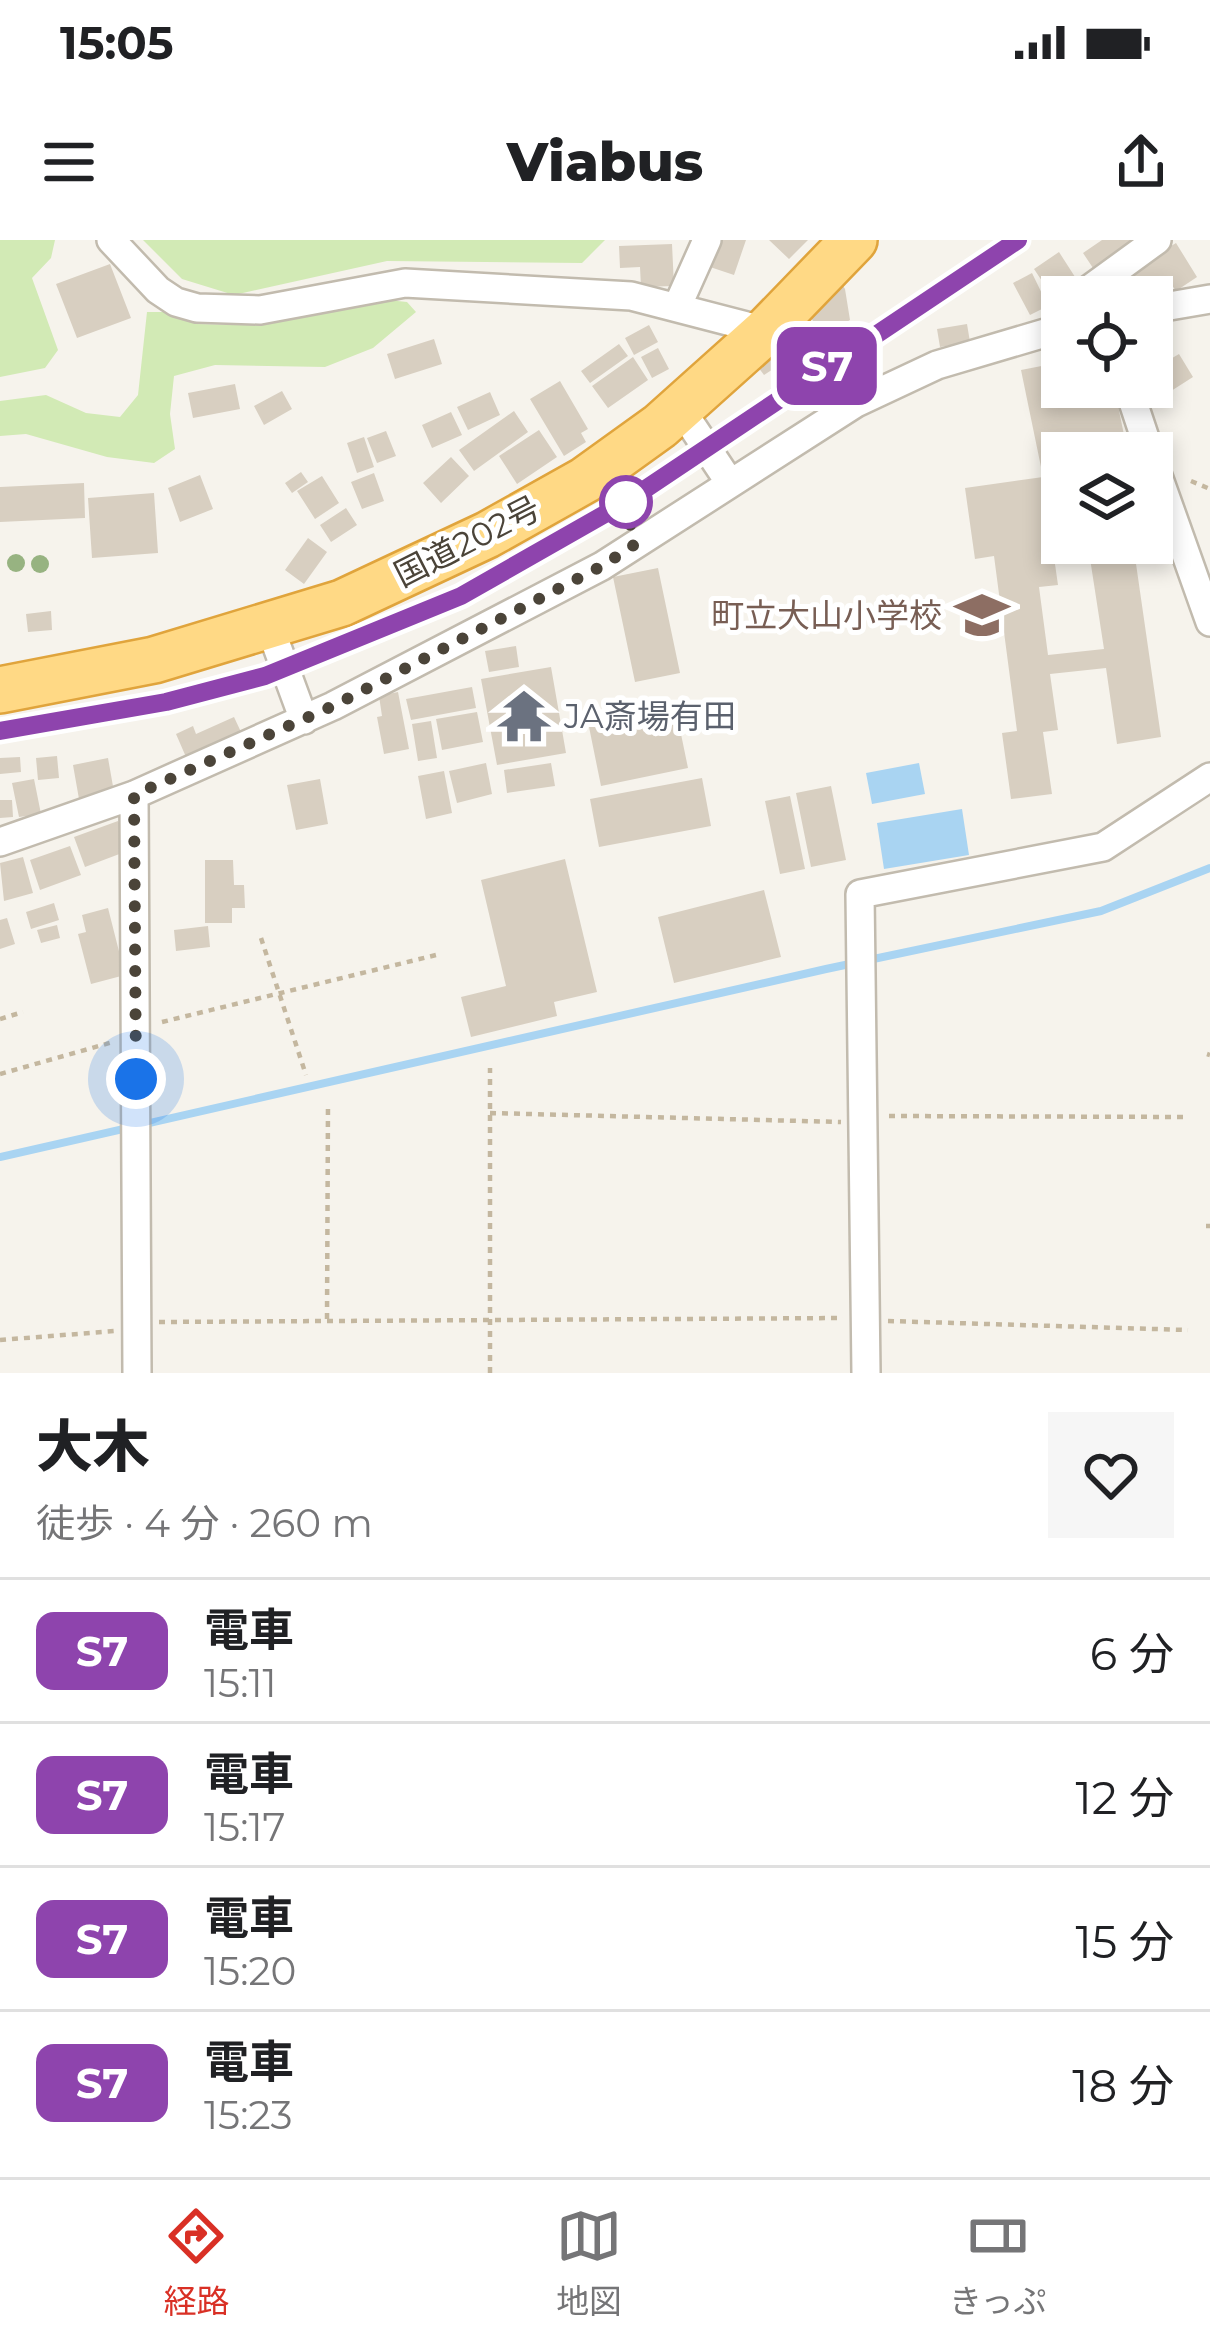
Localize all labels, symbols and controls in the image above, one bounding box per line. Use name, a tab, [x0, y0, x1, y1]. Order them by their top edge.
text: 15:05	[60, 15, 174, 70]
icon: menu	[36, 129, 102, 195]
text: Viabus	[507, 129, 703, 195]
icon: share	[1108, 129, 1174, 195]
map controls	[1041, 276, 1173, 564]
button: locate	[1041, 276, 1173, 408]
line badge: S7	[773, 327, 881, 405]
text: S7	[801, 340, 853, 392]
button: layers	[1041, 432, 1173, 564]
unlabelled marker	[601, 477, 651, 527]
street label: 国道202号	[387, 487, 547, 595]
school or university icon: 町立大山小学校	[953, 586, 1011, 644]
place label: 町立大山小学校	[711, 595, 942, 635]
temple icon: JA斎場有田	[495, 687, 553, 745]
place label: JA斎場有田	[563, 696, 736, 736]
your location	[106, 1049, 166, 1109]
text: 大木	[36, 1412, 150, 1481]
button: heart	[1048, 1412, 1174, 1538]
text: 徒歩 · 4 分 · 260 m	[36, 1499, 373, 1547]
text: 電車	[204, 1602, 294, 1657]
text: S7	[76, 1625, 128, 1677]
text: 6 分	[1090, 1626, 1174, 1681]
text: 15:11	[204, 1659, 277, 1707]
text: 電車	[204, 1746, 294, 1801]
text: S7	[76, 1769, 128, 1821]
text: 12 分	[1075, 1770, 1174, 1825]
text: 15:17	[204, 1803, 285, 1851]
text: 電車	[204, 1890, 294, 1945]
text: S7	[76, 1913, 128, 1965]
text: 15 分	[1075, 1914, 1174, 1969]
text: 15:20	[204, 1947, 296, 1995]
text: 電車	[204, 2034, 294, 2089]
text: S7	[76, 2057, 128, 2109]
text: 18 分	[1072, 2058, 1174, 2113]
text: 15:23	[204, 2091, 293, 2139]
tab: 経路	[163, 2203, 229, 2323]
tab: 地図	[556, 2203, 622, 2323]
tab: きっぷ	[949, 2203, 1047, 2323]

